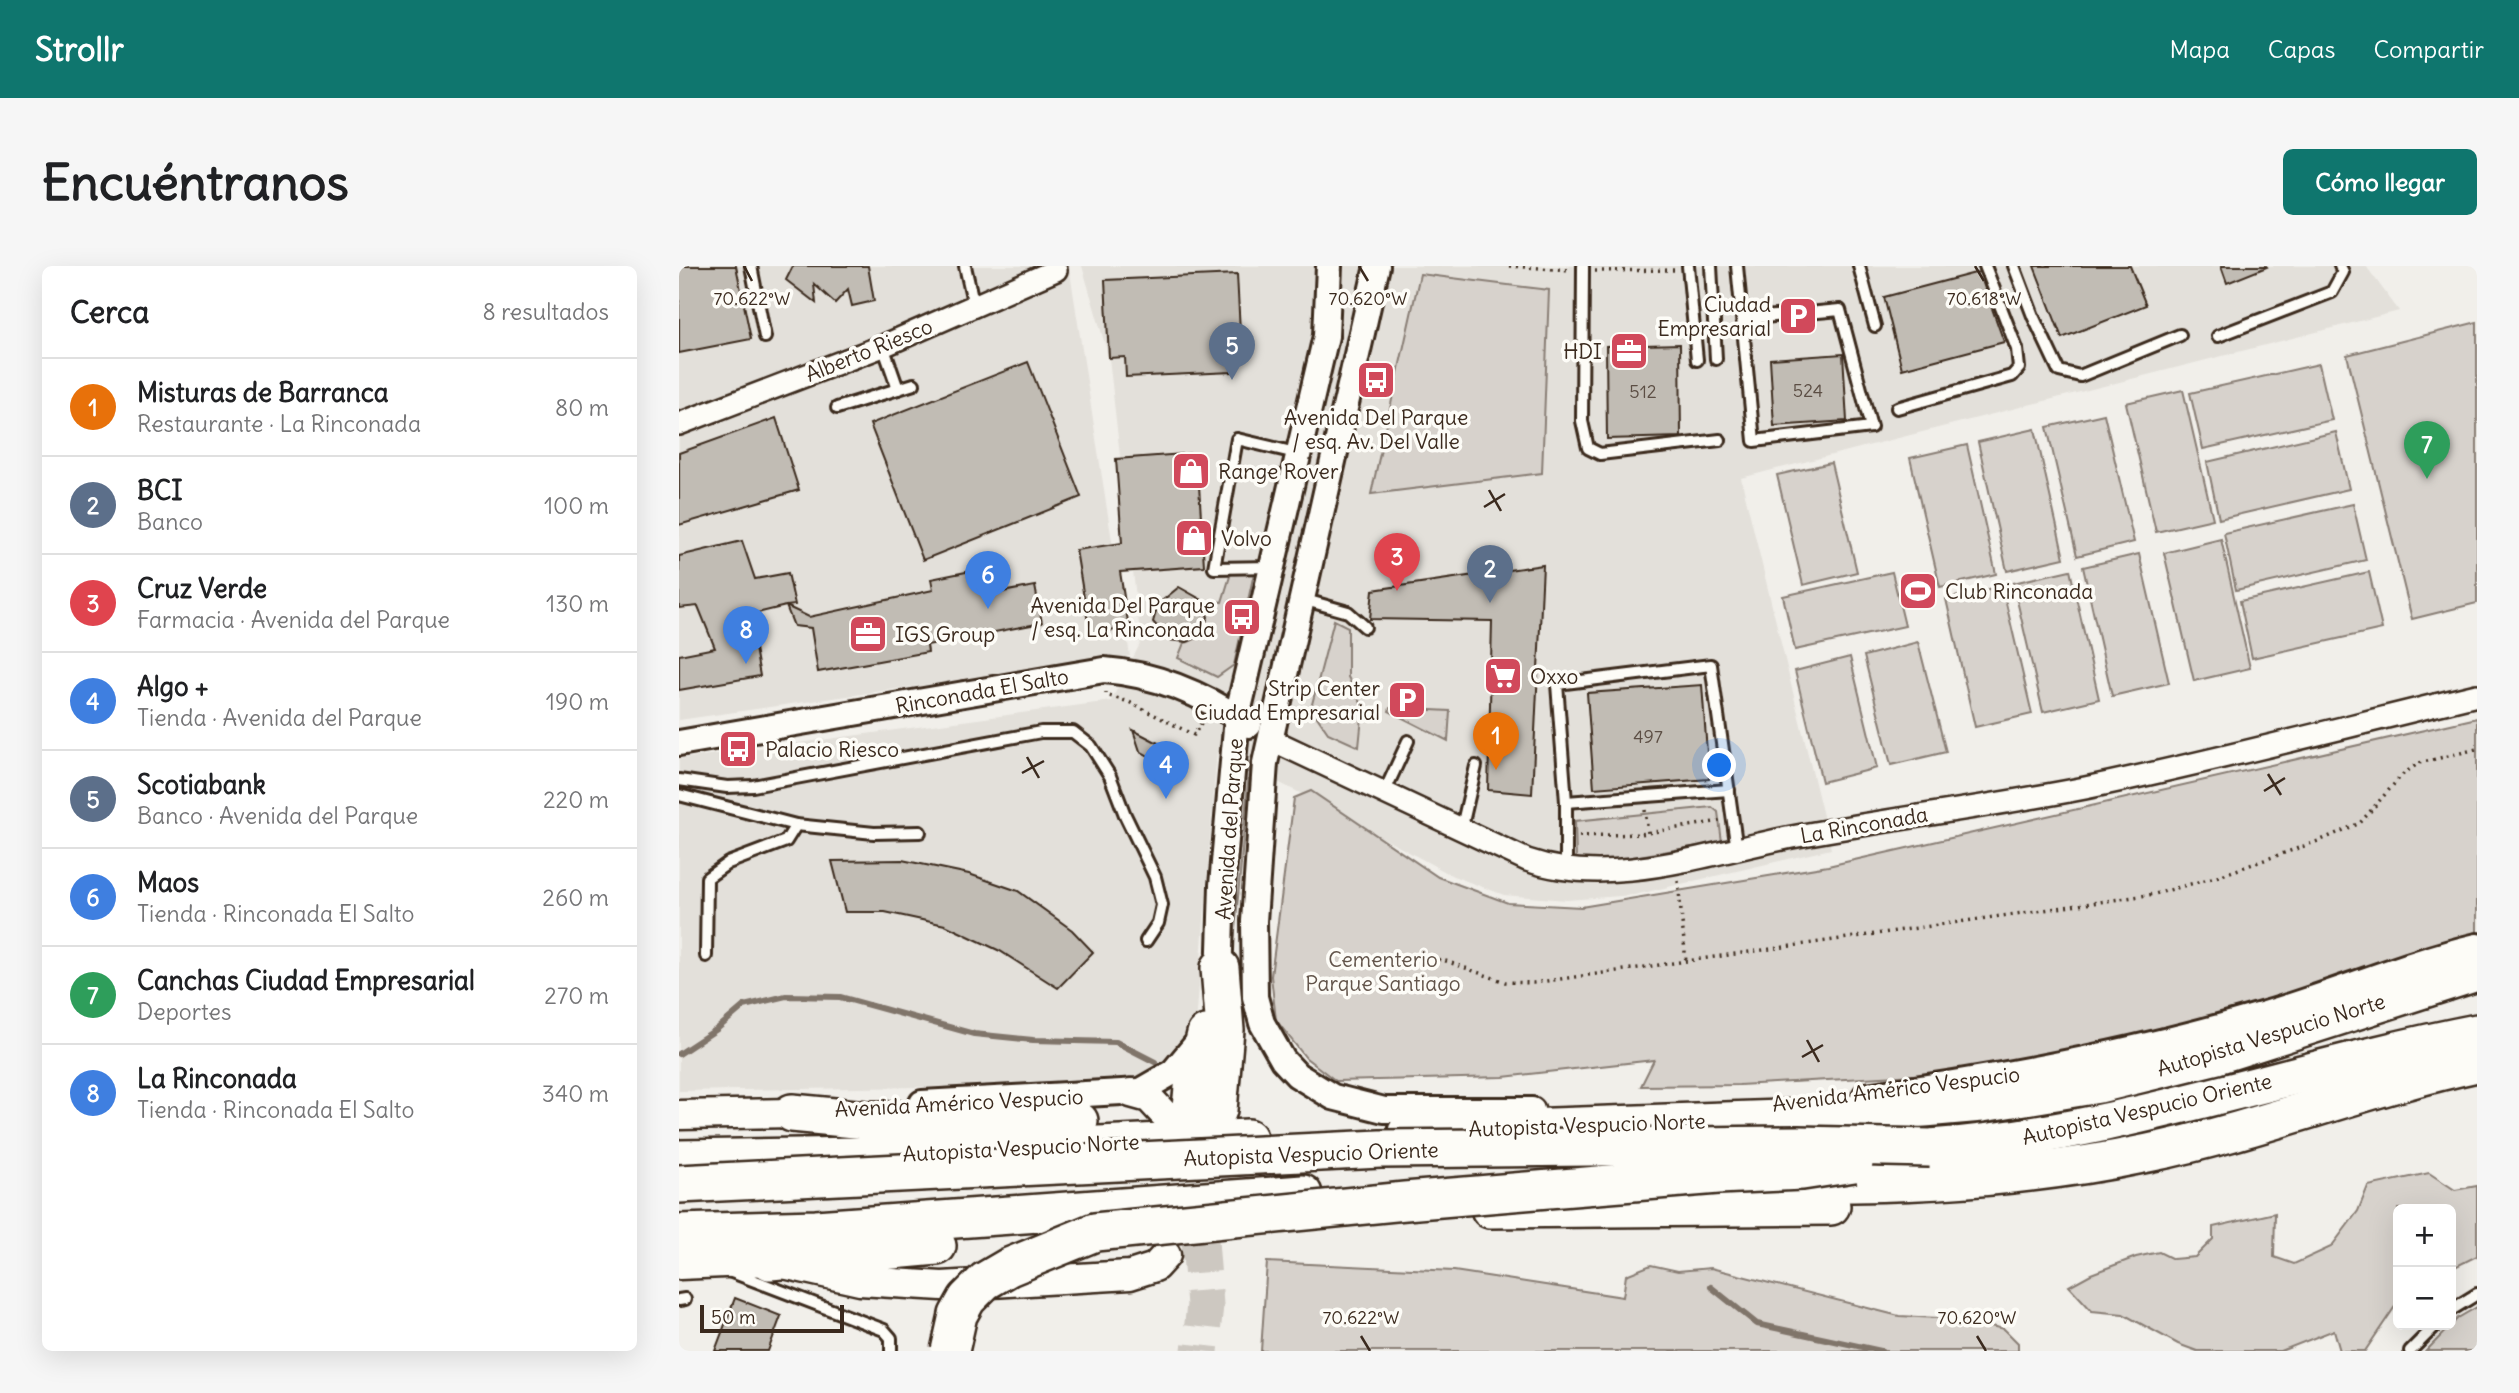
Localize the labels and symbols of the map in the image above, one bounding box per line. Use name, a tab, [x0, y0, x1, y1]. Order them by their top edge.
text: 70.622°W	[714, 287, 790, 310]
text: 70.620°W	[1329, 287, 1407, 310]
text: 70.618°W	[1947, 287, 2021, 310]
place label: Ciudad Empresarial	[1658, 291, 1771, 342]
parking icon: Ciudad Empresarial	[1777, 295, 1819, 337]
street label: Alberto Riesco	[801, 312, 937, 388]
pin: 5	[1209, 322, 1255, 380]
office icon: HDI	[1608, 330, 1650, 372]
place label: HDI	[1563, 338, 1602, 365]
bus stop icon: Avenida Del Parque / esq. Av. Del Valle	[1355, 359, 1397, 401]
house number: 524	[1793, 379, 1823, 402]
house number: 512	[1629, 380, 1657, 403]
place label: Avenida Del Parque / esq. Av. Del Valle	[1284, 404, 1468, 455]
pin: 7	[2404, 421, 2450, 479]
shop icon: Range Rover	[1170, 450, 1212, 492]
place label: Range Rover	[1218, 458, 1339, 485]
shop icon: Volvo	[1173, 517, 1215, 559]
place label: Volvo	[1221, 525, 1272, 552]
pin: 3	[1374, 533, 1420, 591]
pin: 2	[1467, 545, 1513, 603]
pin: 6	[965, 551, 1011, 609]
sports icon: Club Rinconada	[1897, 570, 1939, 612]
place label: Club Rinconada	[1945, 578, 2093, 605]
place label: Avenida Del Parque / esq. La Rinconada	[1030, 592, 1215, 643]
bus stop icon: Avenida Del Parque / esq. La Rinconada	[1221, 596, 1263, 638]
pin: 8	[723, 606, 769, 664]
office icon: IGS Group	[847, 613, 889, 655]
place label: IGS Group	[895, 621, 995, 648]
supermarket icon: Oxxo	[1482, 655, 1524, 697]
street label: Rinconada El Salto	[893, 662, 1071, 720]
place label: Oxxo	[1530, 663, 1578, 690]
place label: Strip Center Ciudad Empresarial	[1194, 675, 1380, 726]
parking icon: Strip Center Ciudad Empresarial	[1386, 679, 1428, 721]
pin: 1	[1473, 712, 1519, 770]
house number: 497	[1633, 725, 1663, 748]
bus stop icon: Palacio Riesco	[717, 728, 759, 770]
place label: Palacio Riesco	[765, 736, 899, 763]
street label: Avenida del Parque	[1209, 737, 1249, 921]
pin: 4	[1143, 741, 1189, 799]
your location	[1702, 748, 1736, 782]
street label: La Rinconada	[1798, 800, 1930, 850]
park label: Cementerio Parque Santiago	[1305, 946, 1461, 997]
street label: Autopista Vespucio Norte	[2154, 987, 2388, 1083]
street label: Avenida Américo Vespucio	[1771, 1060, 2021, 1118]
street label: Autopista Vespucio Oriente	[2020, 1067, 2274, 1151]
street label: Avenida Américo Vespucio	[834, 1083, 1084, 1123]
street label: Autopista Vespucio Norte	[1468, 1107, 1706, 1143]
street label: Autopista Vespucio Norte	[902, 1128, 1140, 1168]
street label: Autopista Vespucio Oriente	[1183, 1136, 1439, 1172]
scale bar	[700, 1302, 843, 1334]
text: 70.622°W	[1323, 1306, 1399, 1329]
text: 70.620°W	[1938, 1306, 2016, 1329]

